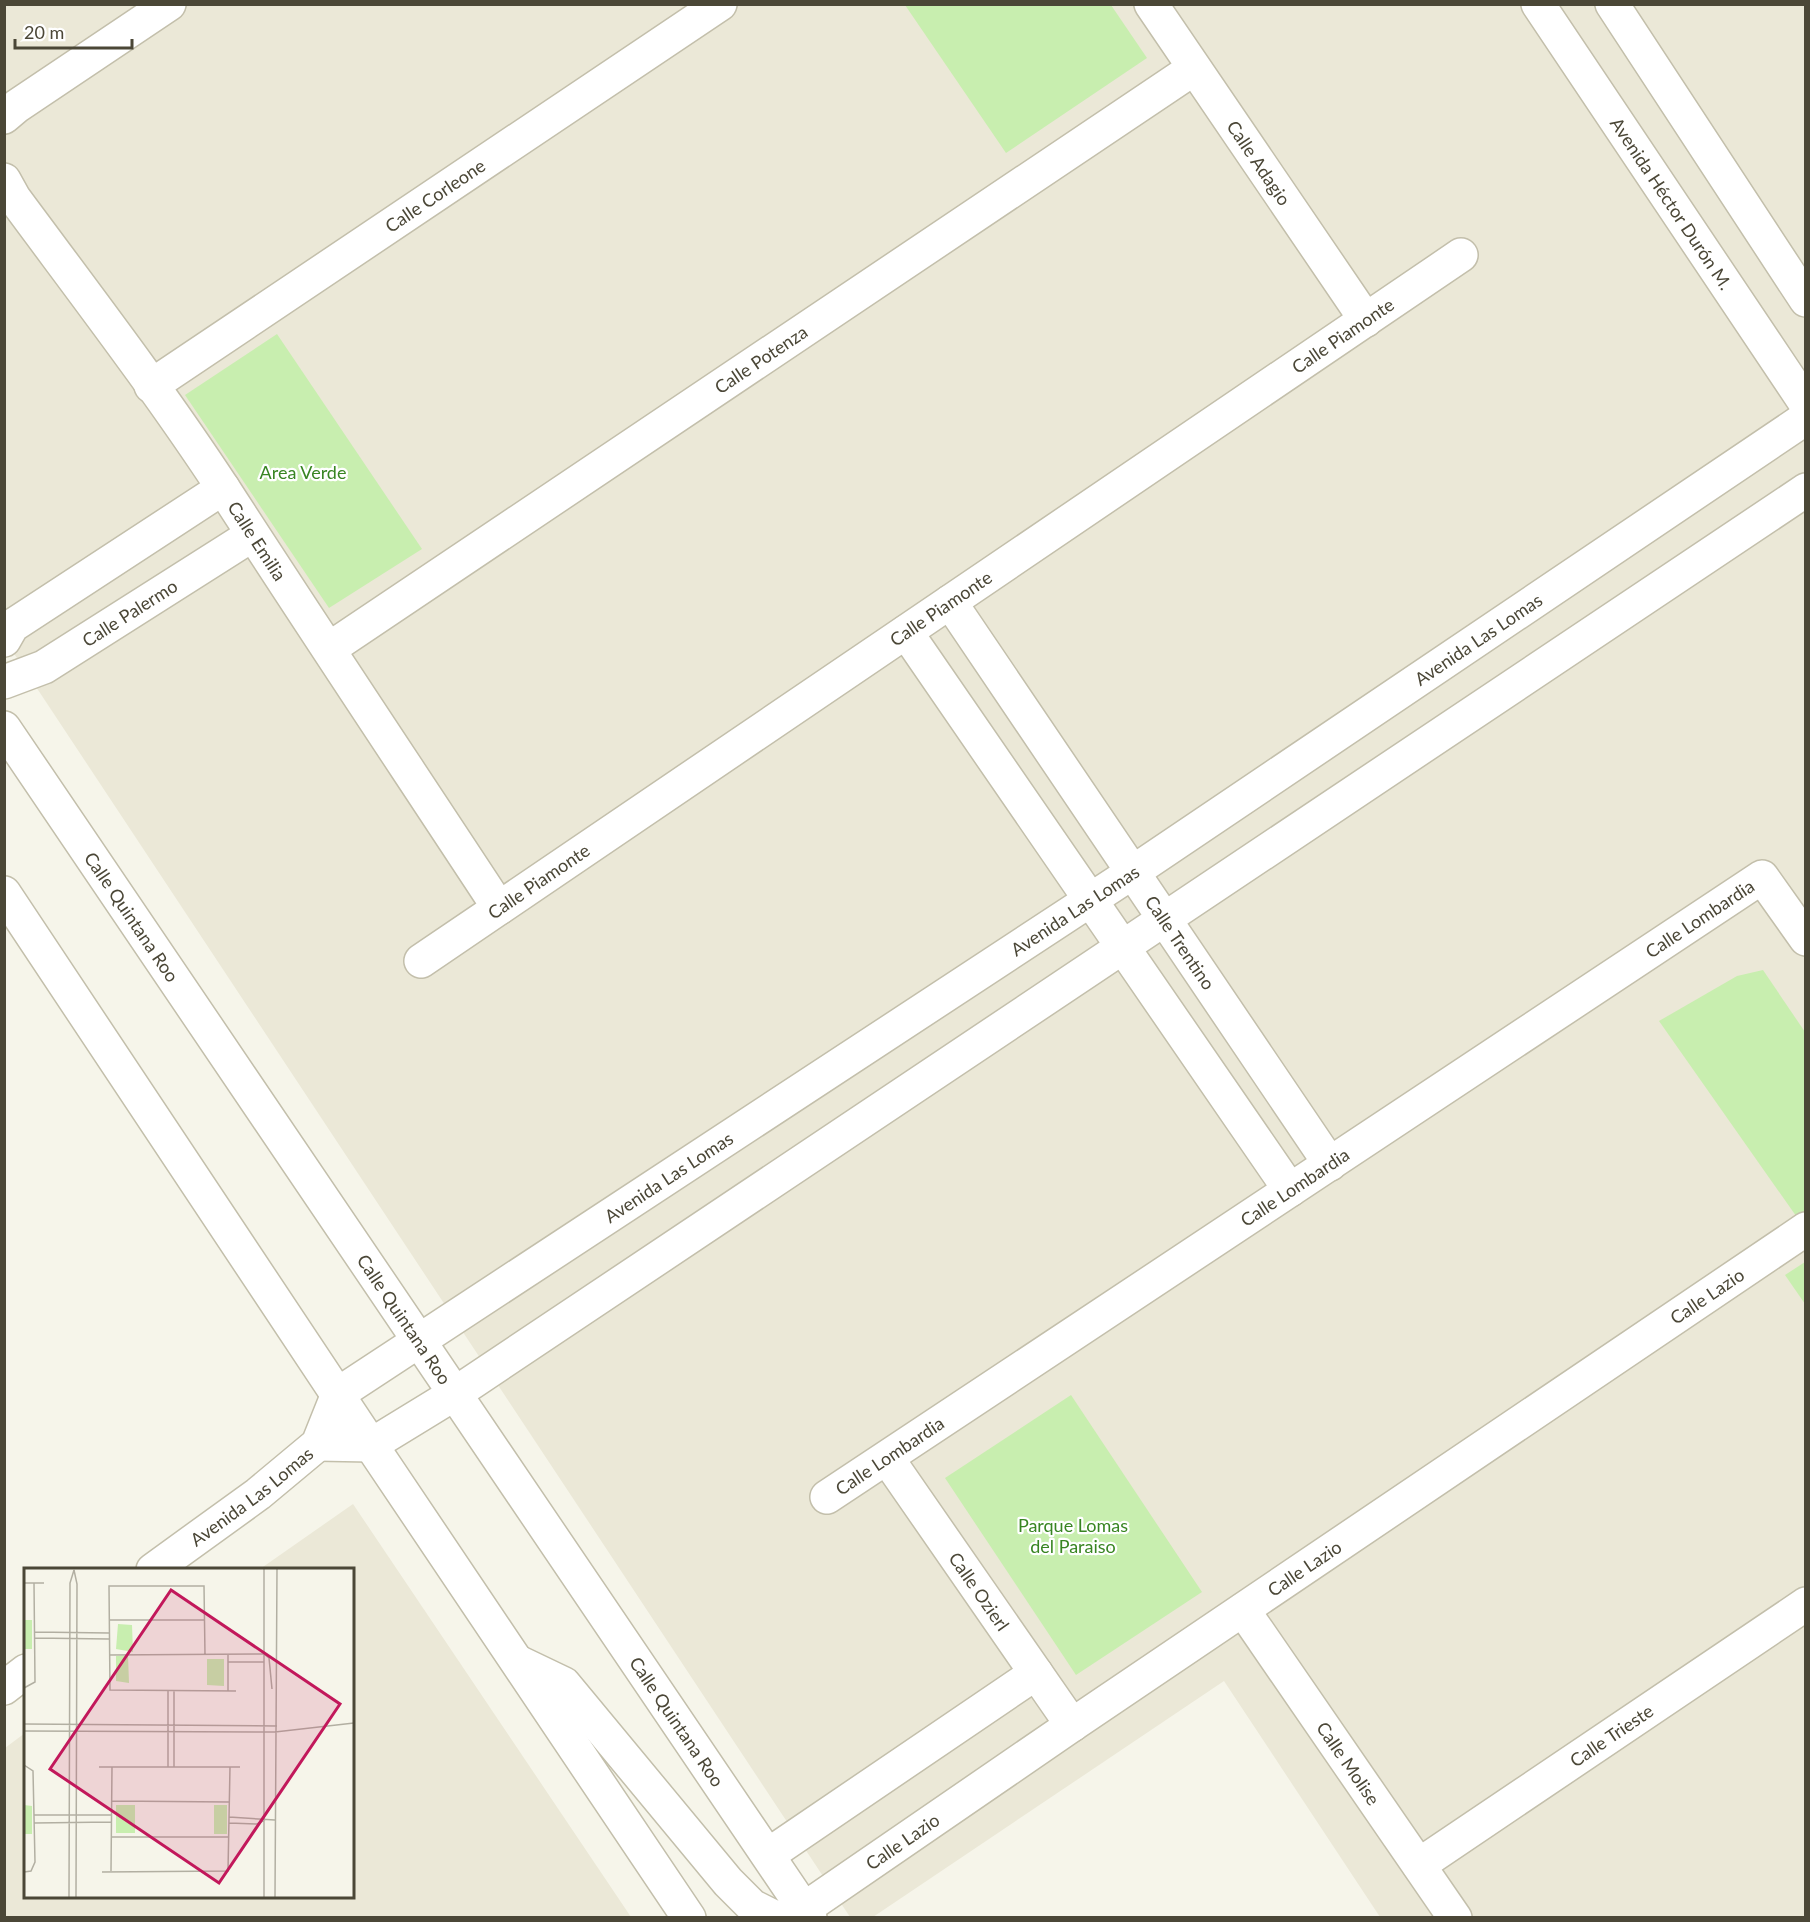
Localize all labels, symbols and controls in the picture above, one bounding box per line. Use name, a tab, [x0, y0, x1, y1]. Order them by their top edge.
scale bar	[15, 12, 132, 50]
text: 20 m	[24, 21, 64, 43]
street label: Avenida Héctor Durón M.	[1606, 113, 1737, 294]
street label: Calle Adagio	[1222, 116, 1296, 209]
street label: Calle Corleone	[381, 154, 489, 237]
street label: Calle Piamonte	[1287, 293, 1398, 378]
street label: Calle Potenza	[710, 320, 811, 398]
park label: Area Verde	[260, 461, 346, 483]
street label: Calle Emilia	[223, 497, 291, 585]
street label: Calle Piamonte	[885, 566, 996, 651]
street label: Calle Palermo	[78, 574, 181, 651]
street label: Avenida Las Lomas	[1410, 588, 1546, 690]
street label: Calle Piamonte	[483, 839, 594, 924]
street label: Calle Quintana Roo	[80, 848, 184, 986]
street label: Avenida Las Lomas	[1006, 860, 1143, 960]
street label: Calle Lombardia	[1641, 874, 1758, 962]
street label: Calle Trentino	[1141, 891, 1220, 994]
street label: Avenida Las Lomas	[600, 1127, 737, 1227]
street label: Calle Lombardia	[1236, 1143, 1353, 1231]
street label: Calle Quintana Roo	[353, 1250, 456, 1388]
street label: Calle Lazio	[1666, 1263, 1748, 1329]
street label: Calle Lombardia	[831, 1412, 948, 1499]
street label: Avenida Las Lomas	[186, 1442, 317, 1550]
park label: Parque Lomas del Paraiso	[1018, 1514, 1128, 1557]
street label: Calle Lazio	[1263, 1535, 1345, 1601]
street label: Calle Ozierl	[944, 1548, 1014, 1635]
inset map	[24, 1568, 354, 1898]
street label: Calle Quintana Roo	[625, 1652, 729, 1791]
street label: Calle Trieste	[1565, 1699, 1657, 1771]
street label: Calle Molise	[1312, 1717, 1385, 1809]
street label: Calle Lazio	[861, 1808, 944, 1874]

